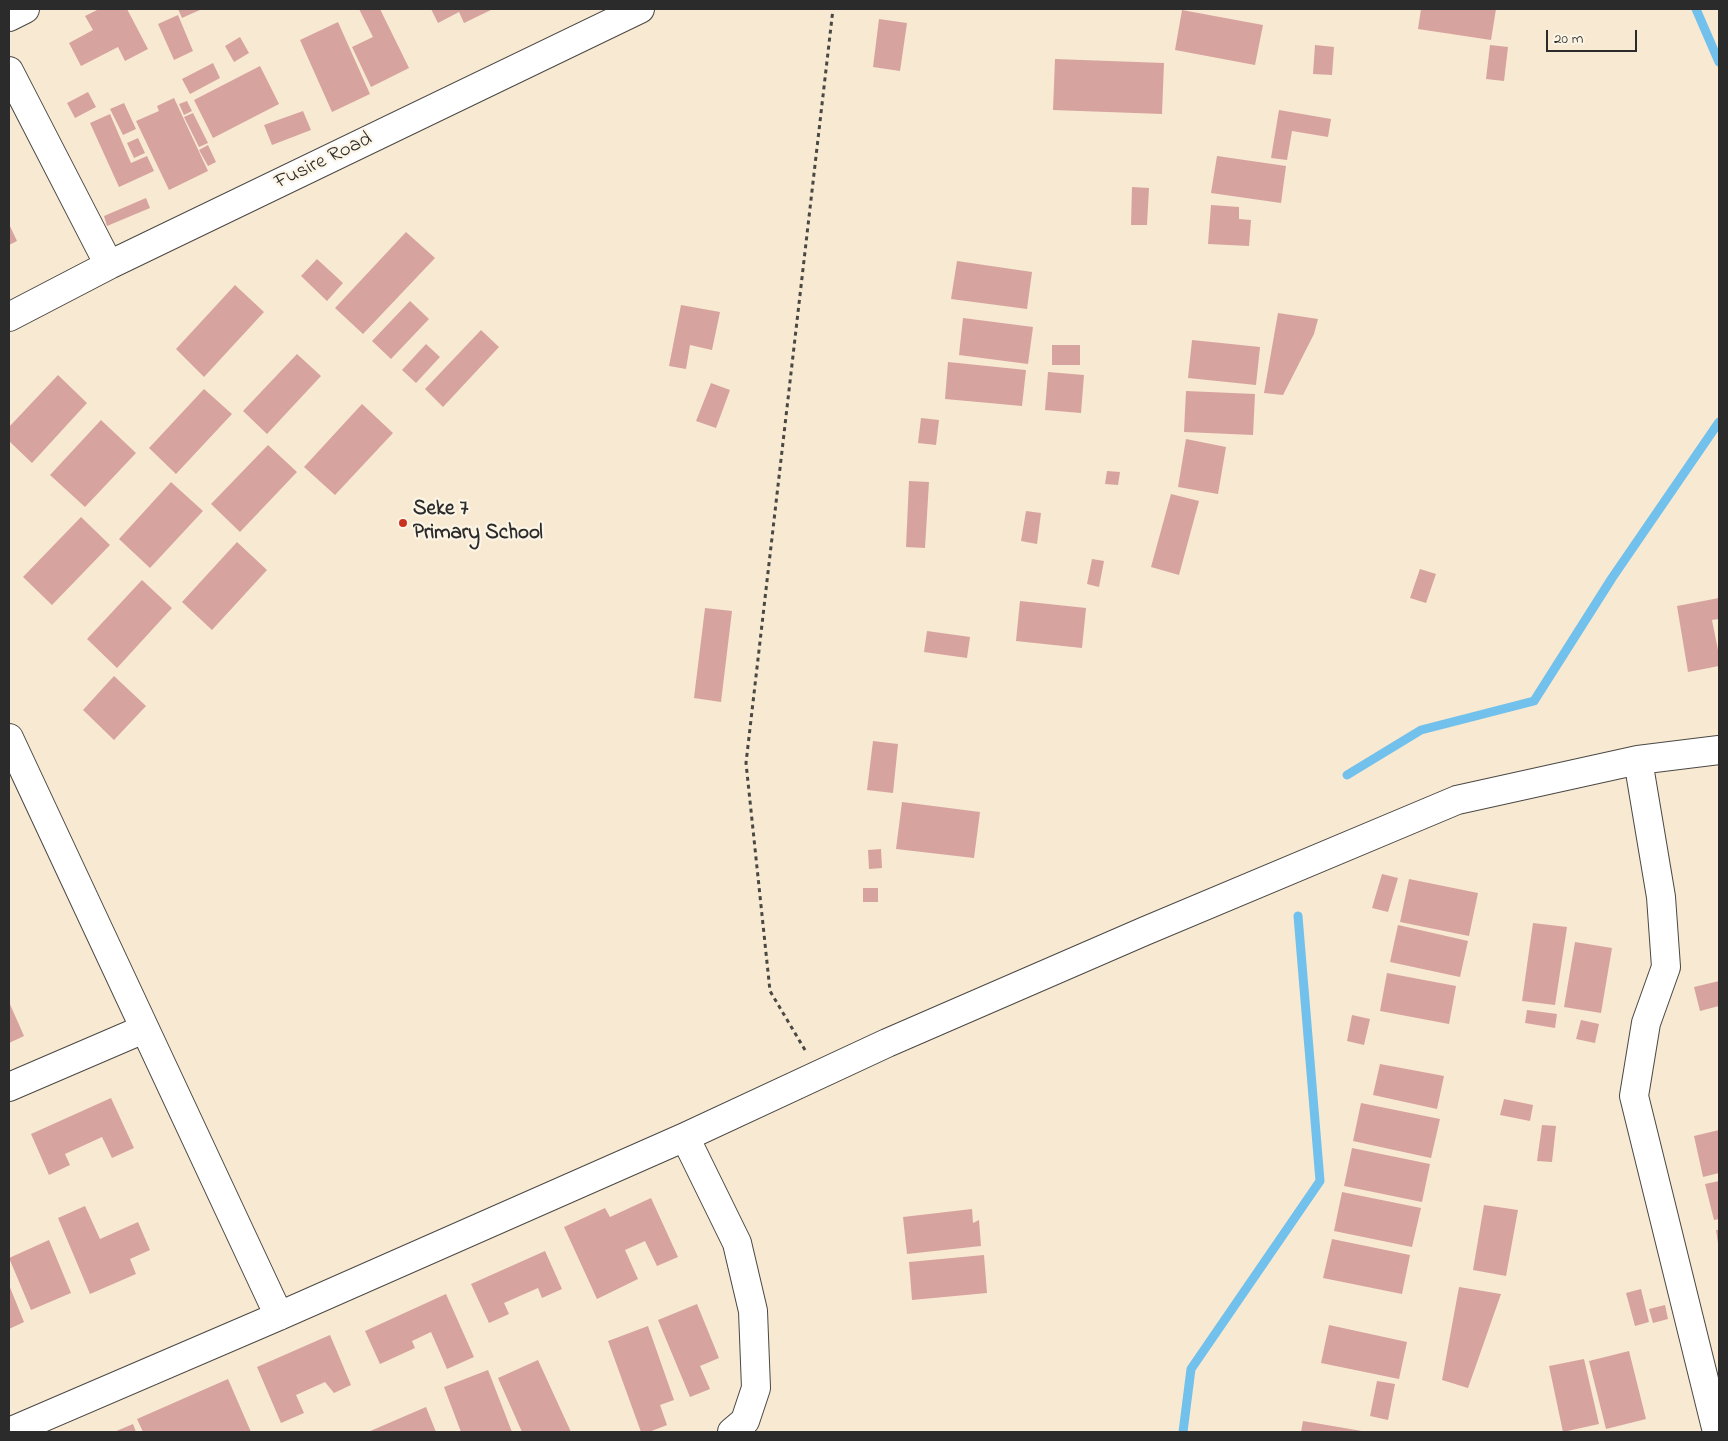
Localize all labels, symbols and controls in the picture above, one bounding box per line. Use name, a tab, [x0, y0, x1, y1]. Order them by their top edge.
scale bar	[1548, 20, 1639, 52]
text: 20 m	[1554, 28, 1583, 50]
street label: Fusire Road	[271, 128, 377, 196]
place label: Seke 7 Primary School	[413, 498, 543, 548]
marker: Seke 7 Primary School	[397, 517, 409, 529]

